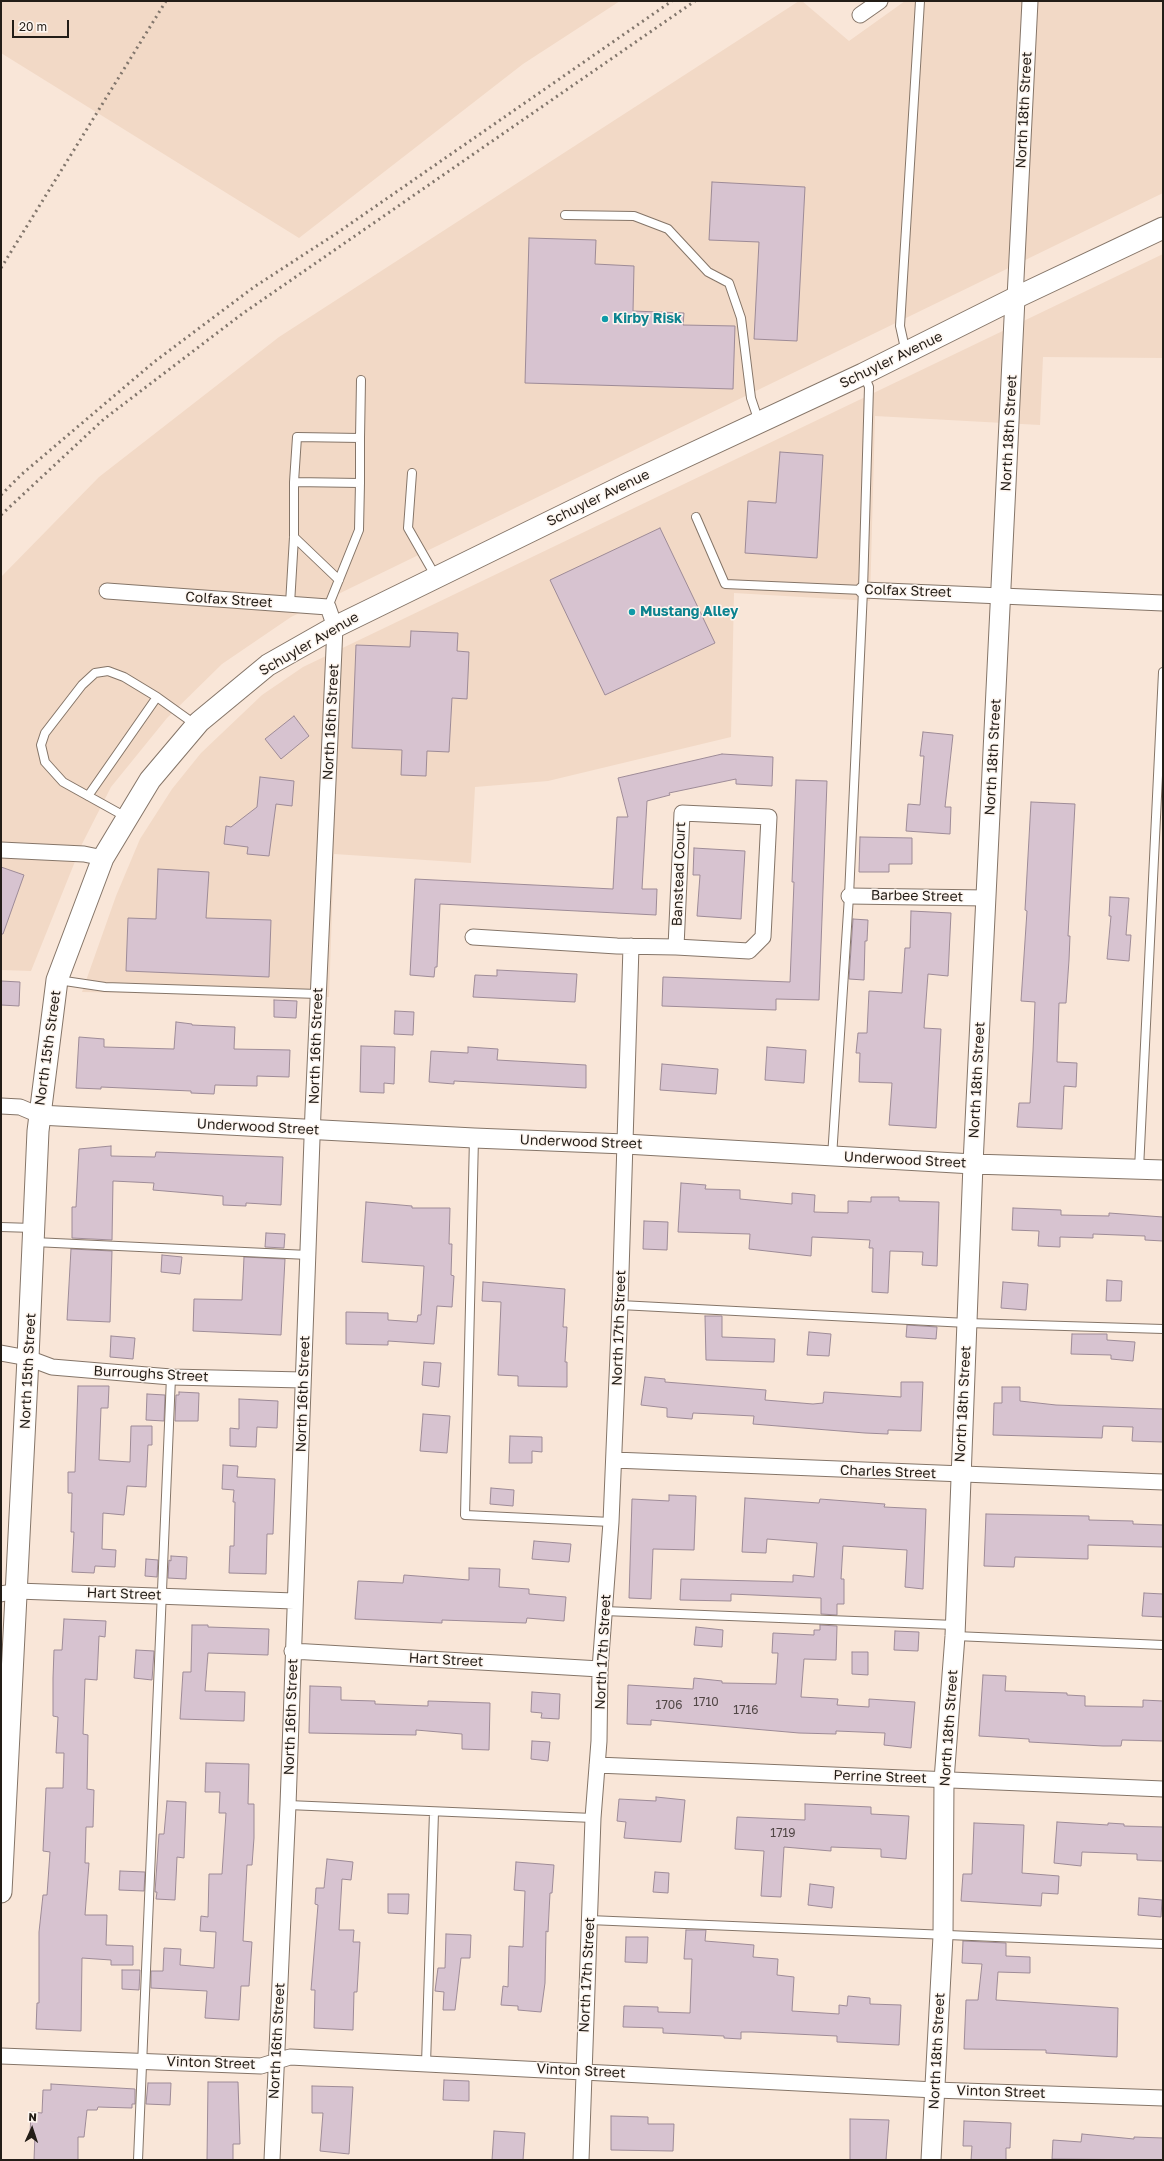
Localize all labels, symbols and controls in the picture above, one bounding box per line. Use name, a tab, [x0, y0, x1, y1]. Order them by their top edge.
scale bar	[14, 12, 71, 38]
text: 20 m	[19, 19, 47, 34]
street label: North 18th Street	[1013, 51, 1035, 169]
place label: Kirby Risk	[613, 311, 682, 327]
marker: Kirby Risk	[600, 314, 610, 324]
street label: Schuyler Avenue	[837, 328, 945, 392]
street label: North 18th Street	[998, 374, 1020, 492]
street label: Schuyler Avenue	[544, 466, 652, 530]
street label: Colfax Street	[864, 581, 952, 601]
street label: Colfax Street	[185, 589, 273, 611]
place label: Mustang Alley	[640, 604, 738, 620]
marker: Mustang Alley	[627, 607, 637, 617]
street label: Schuyler Avenue	[256, 609, 362, 679]
street label: North 16th Street	[320, 663, 342, 781]
street label: North 18th Street	[982, 698, 1004, 816]
street label: Banstead Court	[669, 821, 689, 927]
street label: Barbee Street	[871, 887, 963, 905]
street label: North 16th Street	[306, 987, 326, 1105]
street label: North 15th Street	[32, 989, 64, 1107]
street label: North 18th Street	[966, 1021, 988, 1139]
street label: Underwood Street	[196, 1115, 320, 1139]
street label: Underwood Street	[519, 1131, 643, 1153]
street label: Underwood Street	[843, 1148, 967, 1172]
street label: North 17th Street	[609, 1270, 629, 1386]
street label: North 15th Street	[17, 1312, 39, 1430]
street label: North 16th Street	[293, 1335, 313, 1453]
street label: North 18th Street	[952, 1345, 974, 1463]
street label: Burroughs Street	[93, 1363, 209, 1385]
street label: Charles Street	[840, 1462, 936, 1482]
street label: Hart Street	[86, 1584, 162, 1604]
street label: North 17th Street	[592, 1594, 614, 1710]
street label: Hart Street	[408, 1650, 484, 1670]
street label: North 16th Street	[281, 1658, 301, 1776]
street label: North 18th Street	[937, 1669, 961, 1787]
house number: 1710	[693, 1695, 719, 1709]
house number: 1706	[656, 1698, 682, 1712]
house number: 1716	[733, 1703, 759, 1717]
street label: Perrine Street	[833, 1767, 927, 1787]
house number: 1719	[770, 1826, 796, 1840]
street label: North 17th Street	[576, 1917, 598, 2033]
street label: North 16th Street	[266, 1982, 288, 2100]
street label: North 18th Street	[926, 1992, 948, 2110]
street label: Vinton Street	[166, 2053, 256, 2073]
street label: Vinton Street	[536, 2060, 626, 2082]
street label: Vinton Street	[956, 2082, 1046, 2102]
north arrow	[12, 2109, 52, 2149]
text: N	[28, 2110, 37, 2123]

